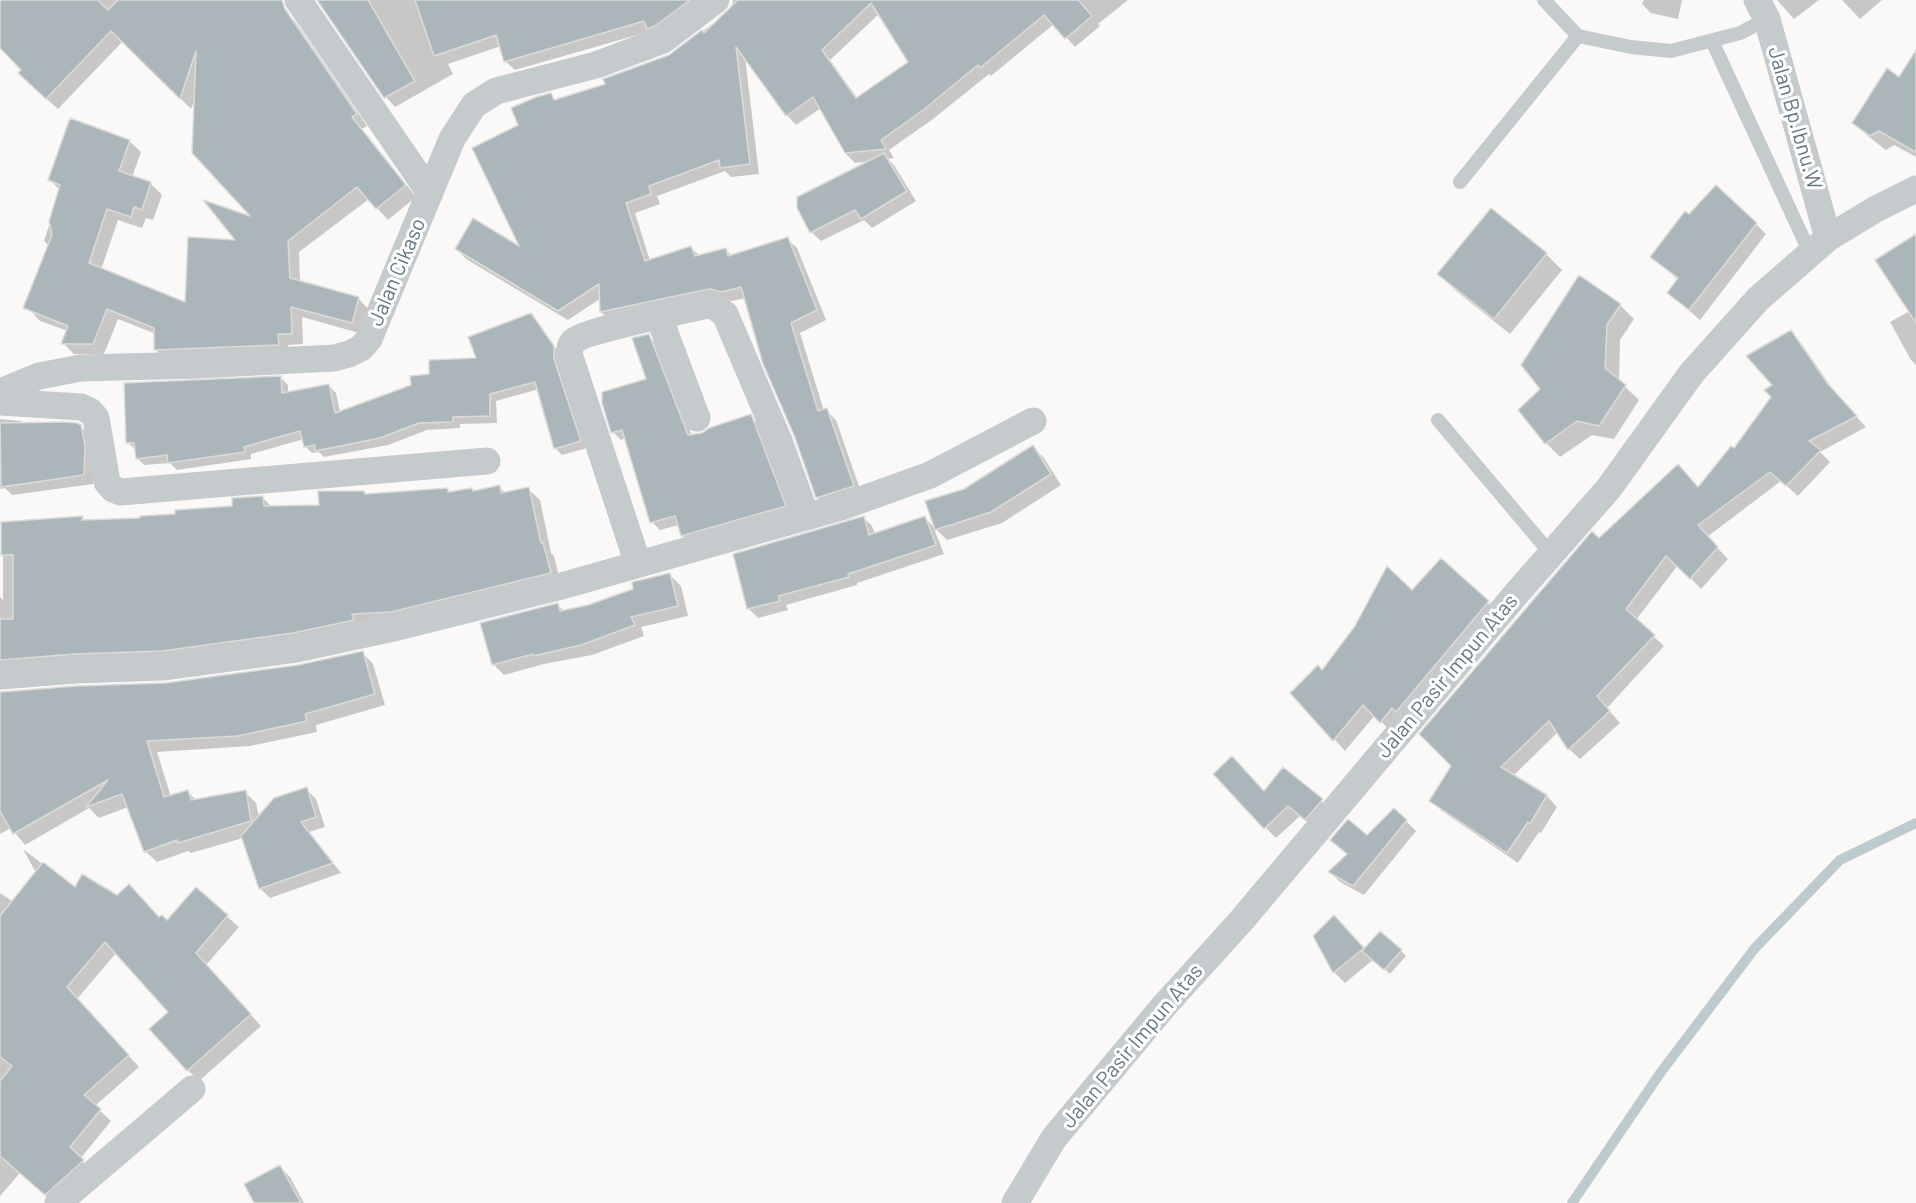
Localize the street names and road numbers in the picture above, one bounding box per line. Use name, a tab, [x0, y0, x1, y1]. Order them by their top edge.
street label: Jalan Bp.Ibnu.W	[1763, 44, 1827, 192]
street label: Jalan Cikaso	[363, 214, 431, 330]
street label: Jalan Pasir Impun Atas	[1371, 589, 1523, 763]
street label: Jalan Pasir Impun Atas	[1056, 959, 1208, 1133]

